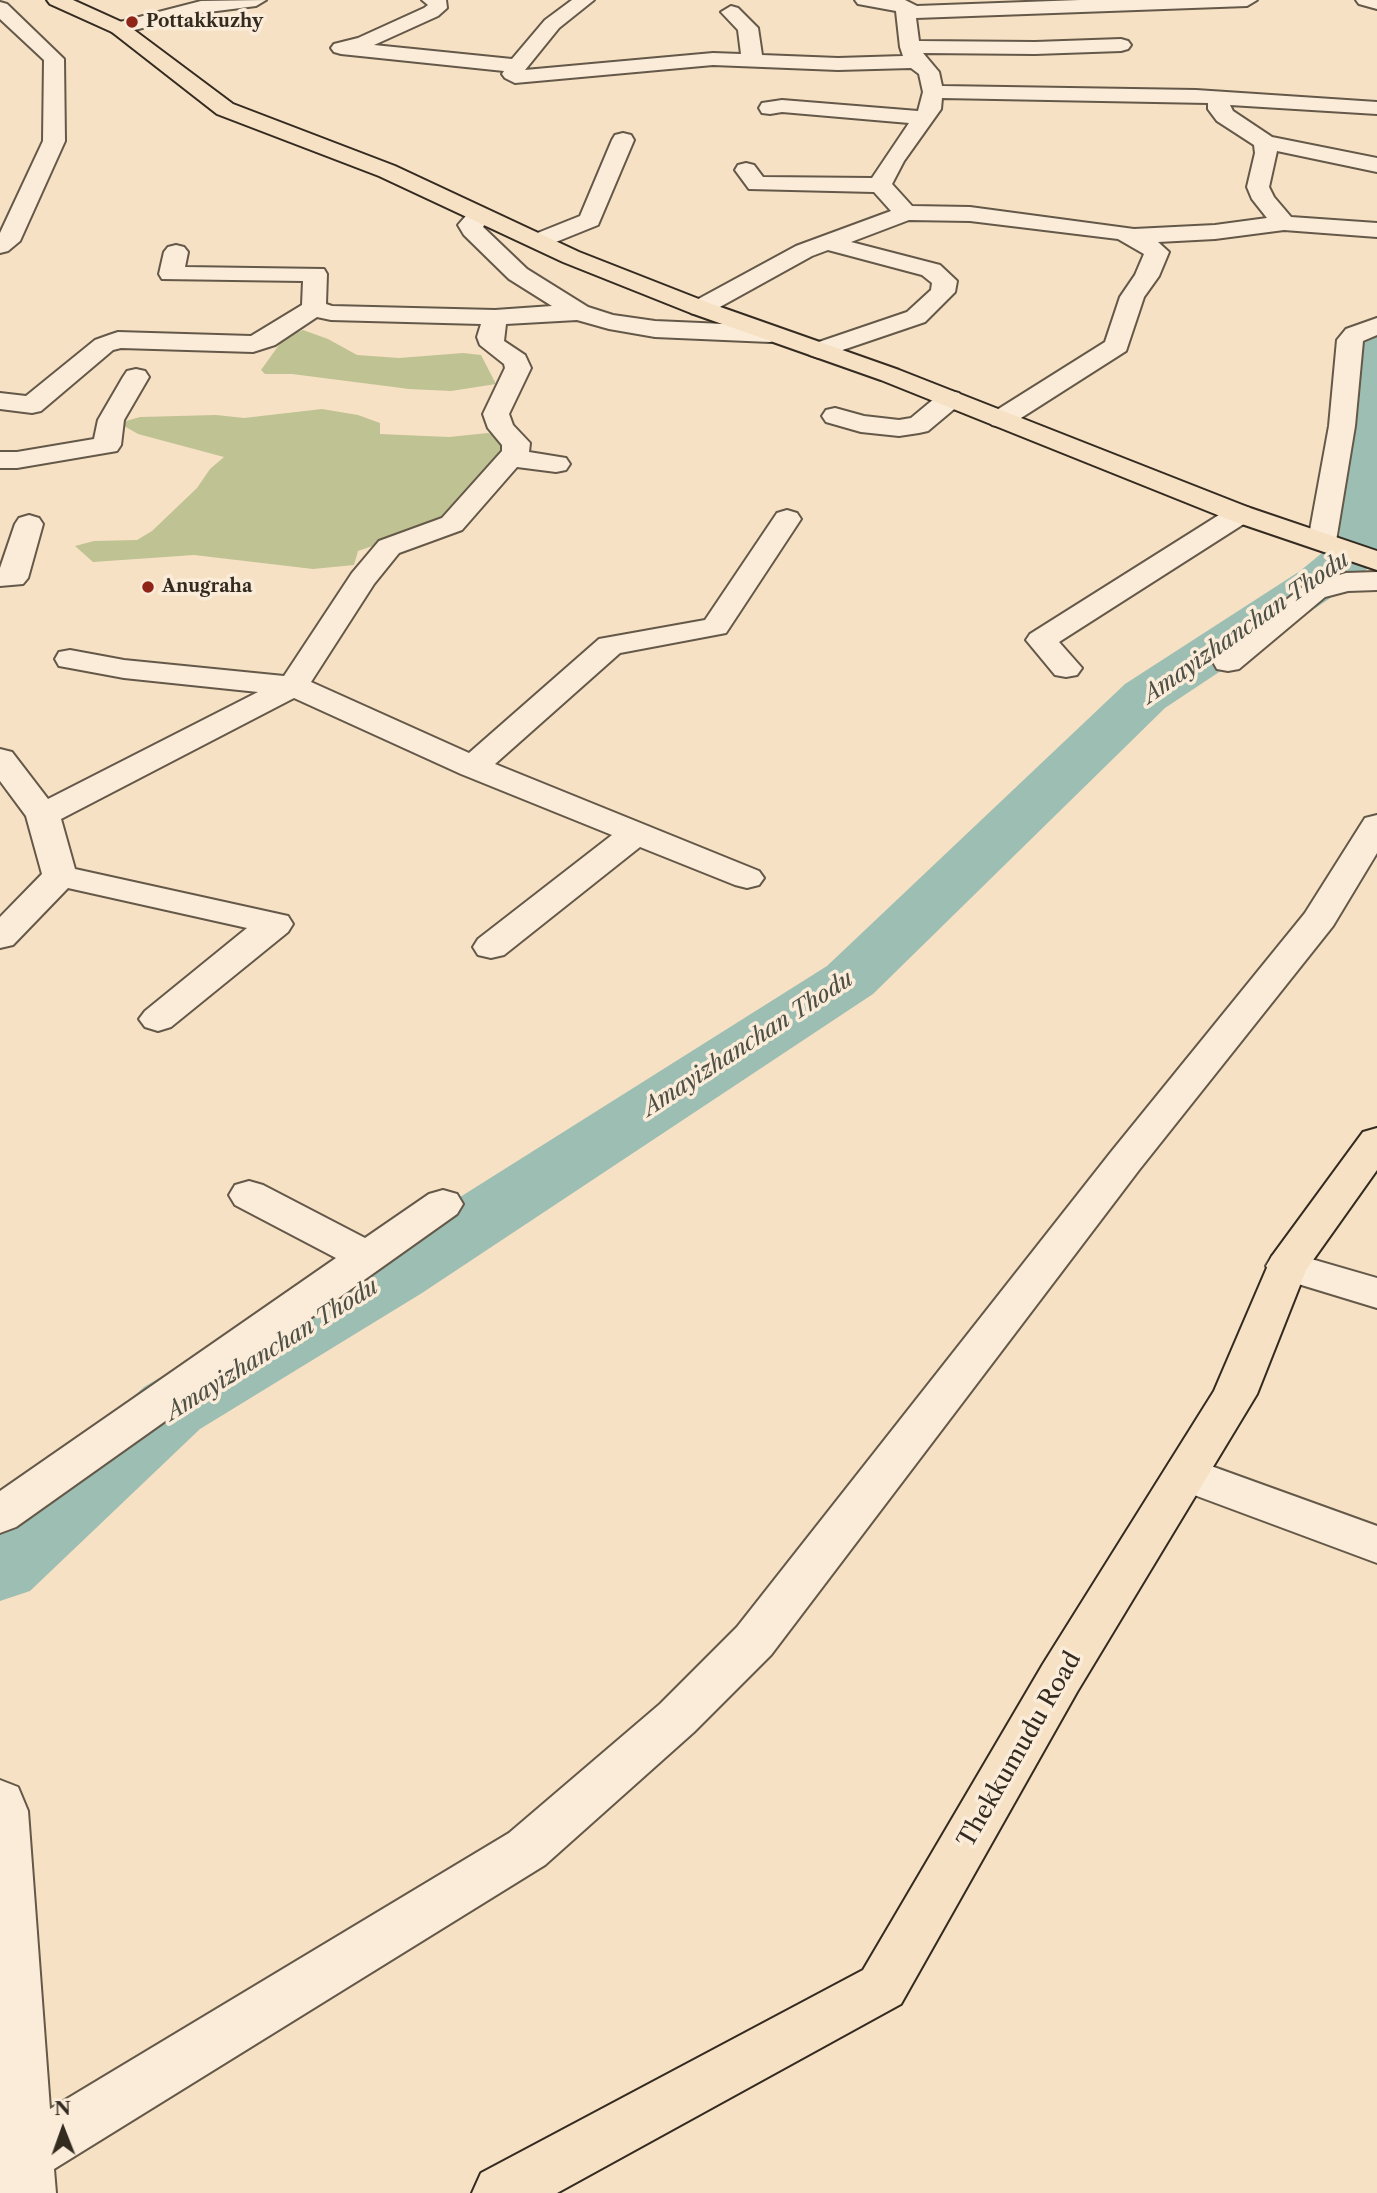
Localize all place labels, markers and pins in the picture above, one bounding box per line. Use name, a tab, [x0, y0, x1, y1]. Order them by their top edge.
place label: Pottakkuzhy	[146, 11, 263, 33]
marker: Pottakkuzhy	[124, 14, 140, 30]
place label: Anugraha	[162, 576, 252, 598]
marker: Anugraha	[140, 579, 156, 595]

